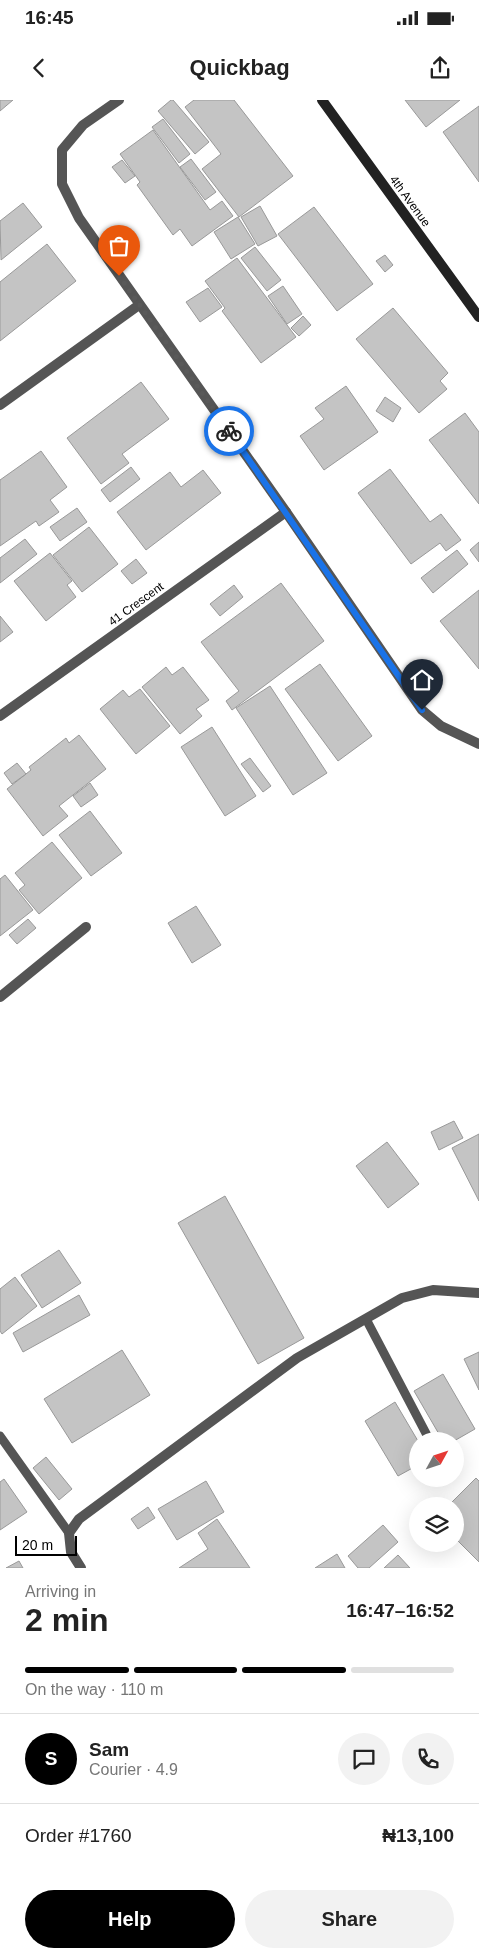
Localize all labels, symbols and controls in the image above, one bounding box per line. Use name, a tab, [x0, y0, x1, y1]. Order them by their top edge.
text: 16:45	[25, 7, 74, 28]
icon: back	[25, 54, 53, 82]
icon: share	[426, 54, 454, 82]
text: Quickbag	[189, 55, 290, 80]
street label: 4th Avenue	[387, 173, 433, 230]
pin	[98, 225, 140, 276]
icon: bag	[105, 232, 133, 260]
courier	[204, 406, 254, 456]
icon: bike	[215, 417, 243, 445]
street label: 41 Crescent	[106, 579, 167, 629]
pin	[401, 659, 443, 710]
icon: home	[408, 666, 436, 694]
north arrow	[409, 1432, 464, 1488]
map controls	[409, 1432, 464, 1552]
button: layers	[409, 1497, 464, 1552]
scale bar	[15, 1533, 78, 1556]
text: 20 m	[22, 1537, 53, 1553]
text: Arriving in	[25, 1583, 96, 1600]
text: 16:47–16:52	[346, 1600, 454, 1621]
text: 2 min	[25, 1602, 109, 1638]
text: On the way · 110 m	[25, 1681, 163, 1698]
button: chat	[338, 1733, 390, 1785]
button: phone	[402, 1733, 454, 1785]
text: Sam	[89, 1739, 129, 1760]
text: S	[45, 1748, 57, 1769]
text: Courier · 4.9	[89, 1761, 178, 1778]
text: Order #1760	[25, 1825, 132, 1846]
text: ₦13,100	[382, 1825, 454, 1846]
button: Help	[25, 1890, 235, 1948]
button: Share	[245, 1890, 454, 1948]

